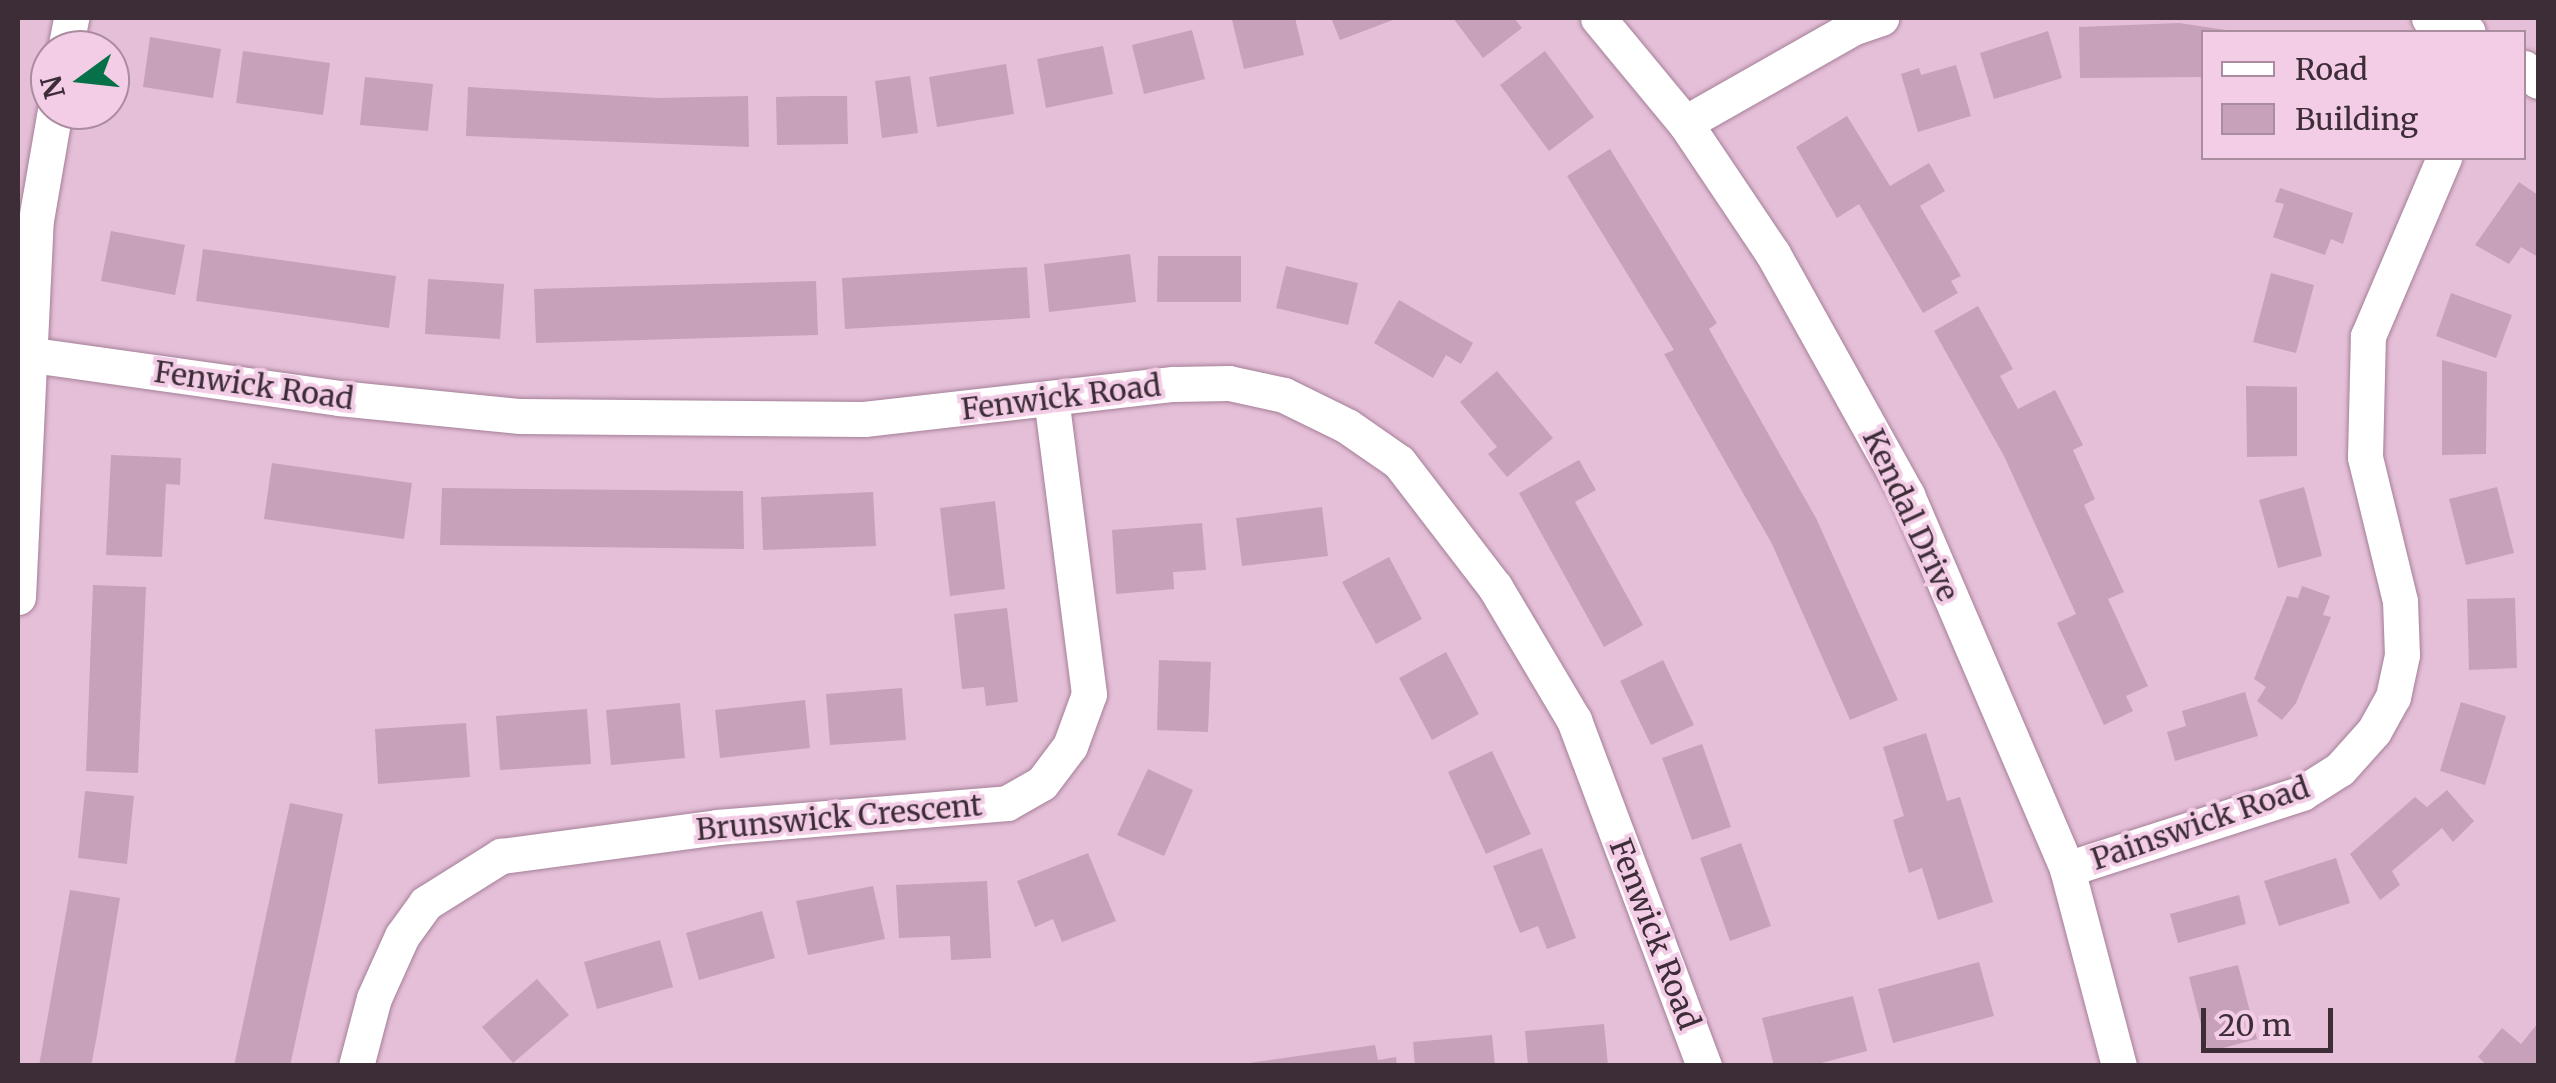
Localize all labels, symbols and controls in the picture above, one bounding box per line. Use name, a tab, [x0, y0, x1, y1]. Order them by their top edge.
north arrow	[30, 30, 130, 130]
legend	[2201, 30, 2526, 160]
text: Road	[2295, 50, 2368, 88]
text: N	[33, 72, 73, 103]
text: Building	[2295, 100, 2418, 138]
street label: Fenwick Road	[152, 353, 356, 417]
street label: Fenwick Road	[959, 367, 1163, 427]
street label: Kendal Drive	[1856, 423, 1966, 607]
street label: Painswick Road	[2086, 769, 2314, 877]
street label: Brunswick Crescent	[694, 787, 984, 847]
street label: Fenwick Road	[1602, 834, 1708, 1034]
scale bar	[2206, 988, 2338, 1050]
text: 20 m	[2218, 1006, 2291, 1044]

